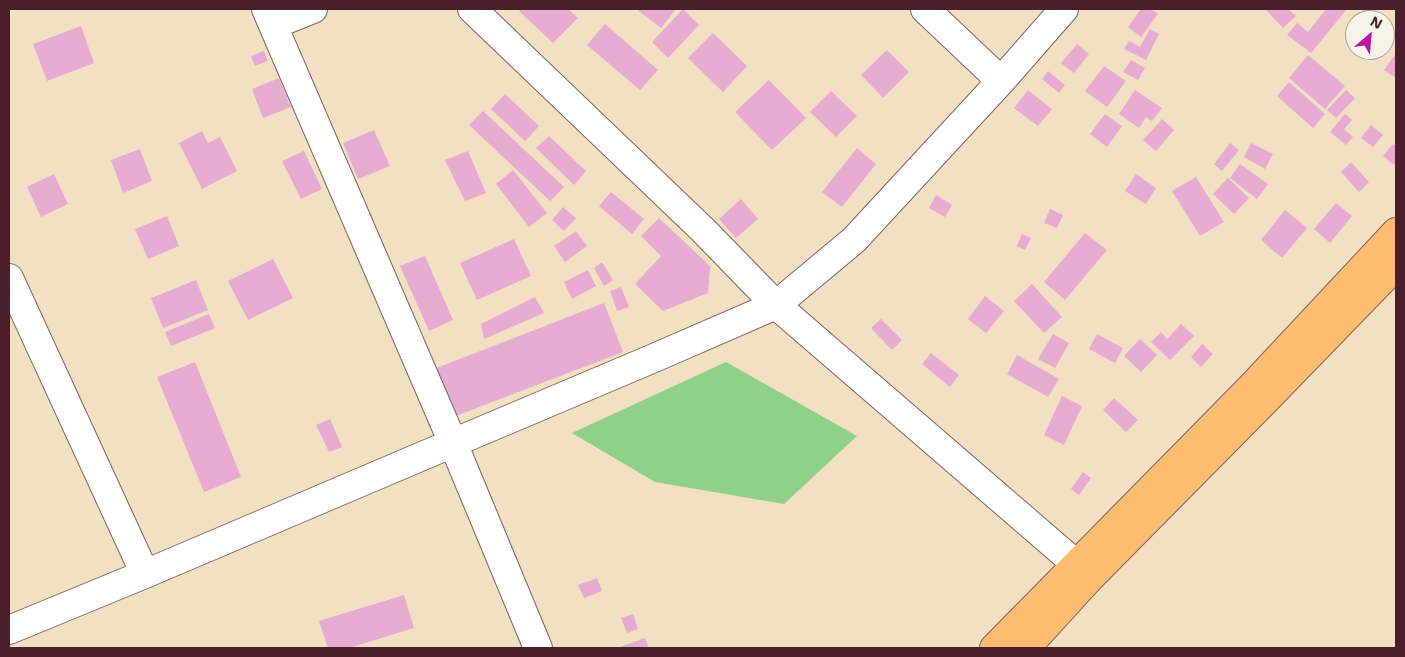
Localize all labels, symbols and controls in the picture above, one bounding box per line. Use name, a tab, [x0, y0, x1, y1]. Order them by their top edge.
north arrow	[1345, 10, 1395, 60]
text: N	[1367, 12, 1385, 33]

